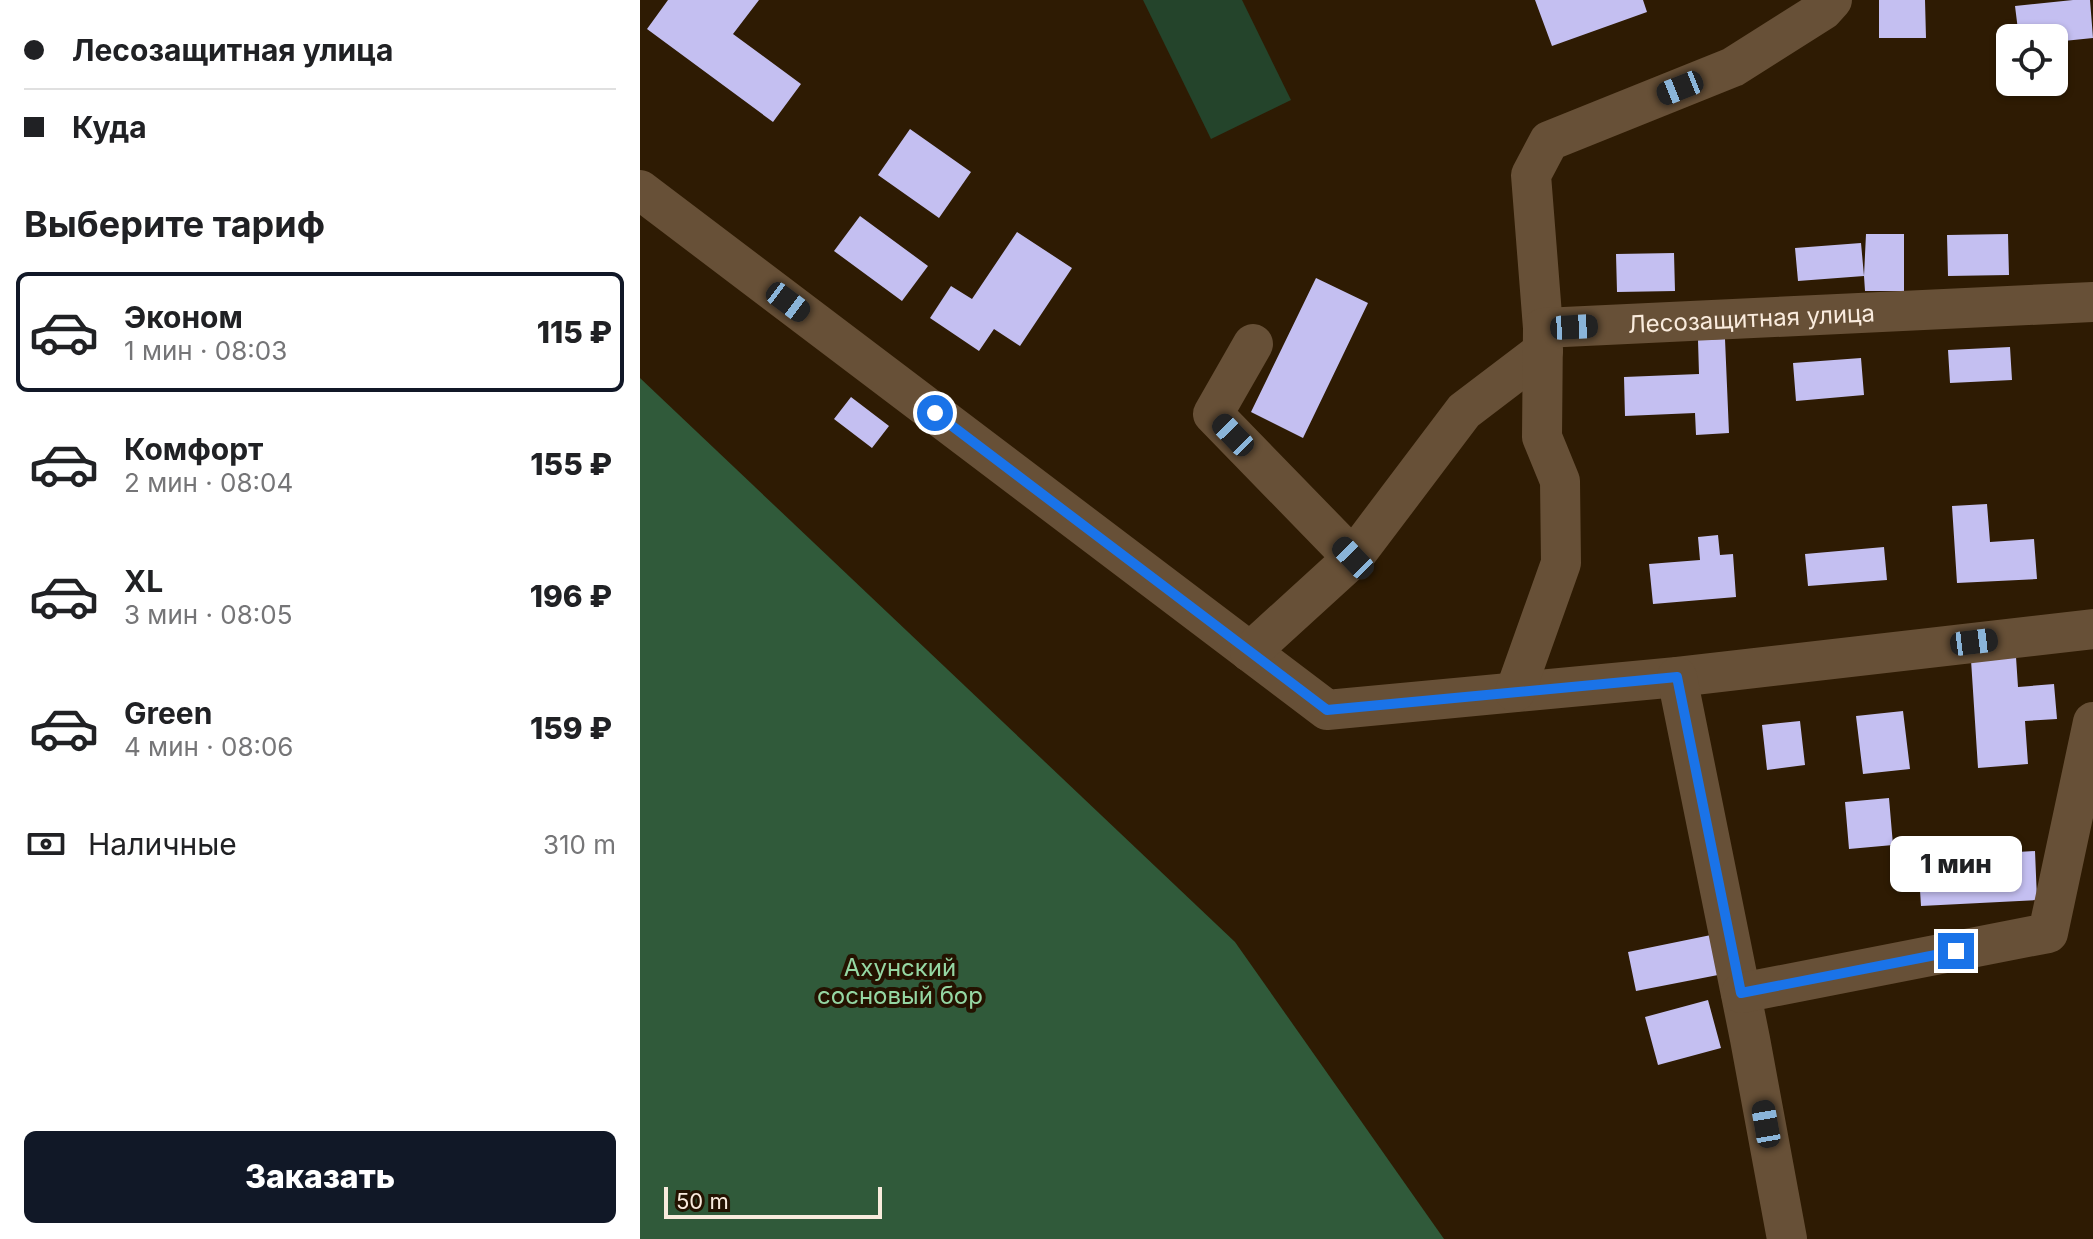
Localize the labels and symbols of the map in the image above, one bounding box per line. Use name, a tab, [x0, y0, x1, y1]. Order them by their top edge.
car	[1653, 68, 1707, 108]
car	[762, 278, 814, 326]
street label: Лесозащитная улица	[1627, 298, 1875, 338]
car	[1549, 314, 1599, 340]
route start	[917, 395, 953, 431]
car	[1208, 409, 1258, 461]
car	[1328, 532, 1378, 584]
car	[1949, 627, 1999, 657]
callout: 1 мин	[1890, 835, 2022, 891]
route end	[1938, 933, 1974, 969]
park label: Ахунский сосновый бор	[817, 953, 983, 1010]
car	[1750, 1098, 1782, 1150]
scale bar	[664, 1183, 882, 1219]

